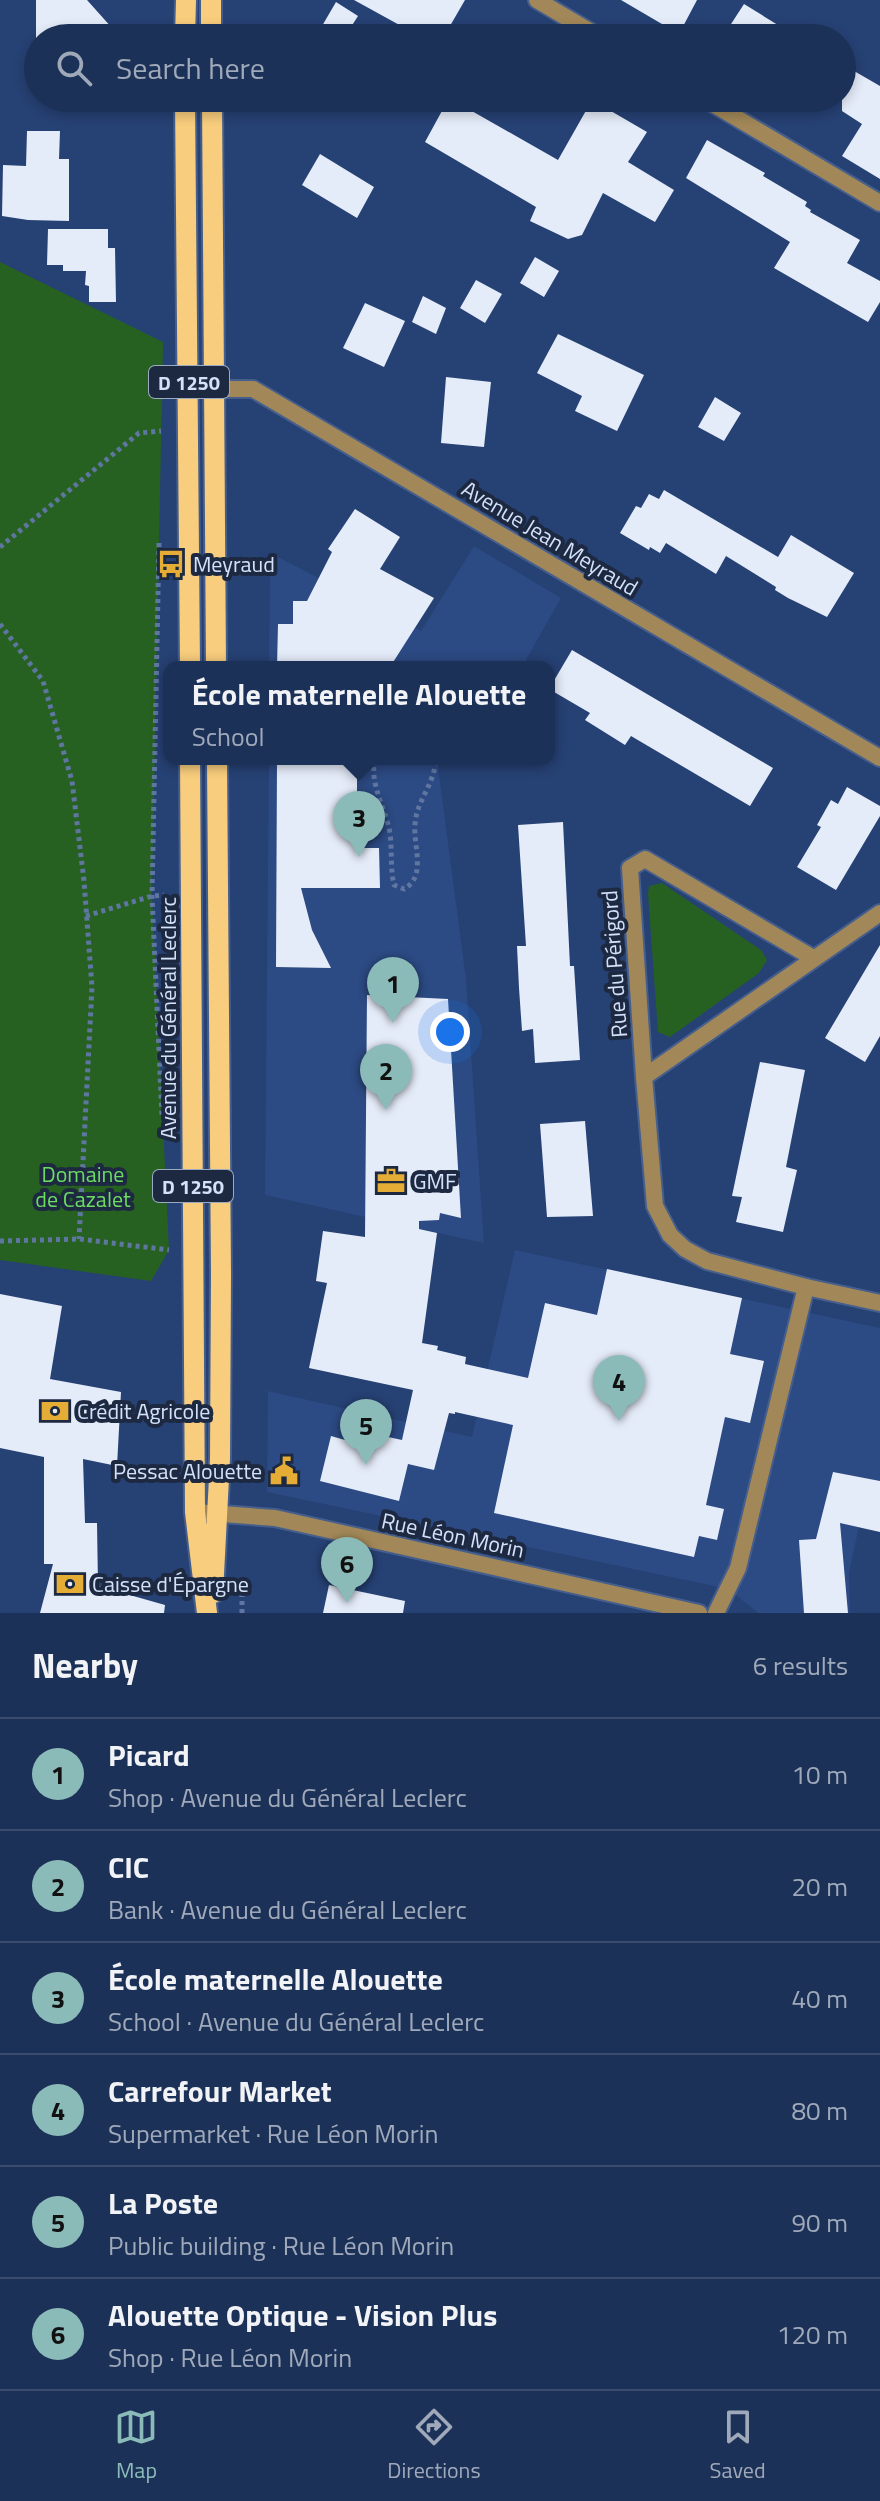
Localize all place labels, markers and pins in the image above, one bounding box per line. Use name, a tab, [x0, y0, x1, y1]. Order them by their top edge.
place label: Meyraud	[193, 547, 275, 581]
bus stop icon: Meyraud	[156, 549, 186, 579]
pin: 3	[333, 791, 385, 857]
pin: 1	[367, 957, 419, 1023]
pin: 2	[360, 1044, 412, 1110]
place label: GMF	[413, 1164, 457, 1198]
office icon: GMF	[376, 1166, 406, 1196]
pin: 4	[593, 1355, 645, 1421]
place label: Crédit Agricole	[77, 1394, 210, 1428]
bank icon: Crédit Agricole	[40, 1396, 70, 1426]
pin: 5	[340, 1399, 392, 1465]
place label: Pessac Alouette	[113, 1454, 262, 1488]
public building icon: Pessac Alouette	[269, 1456, 299, 1486]
pin: 6	[321, 1537, 373, 1603]
place label: Caisse d'Épargne	[92, 1567, 249, 1601]
bank icon: Caisse d'Épargne	[55, 1569, 85, 1599]

